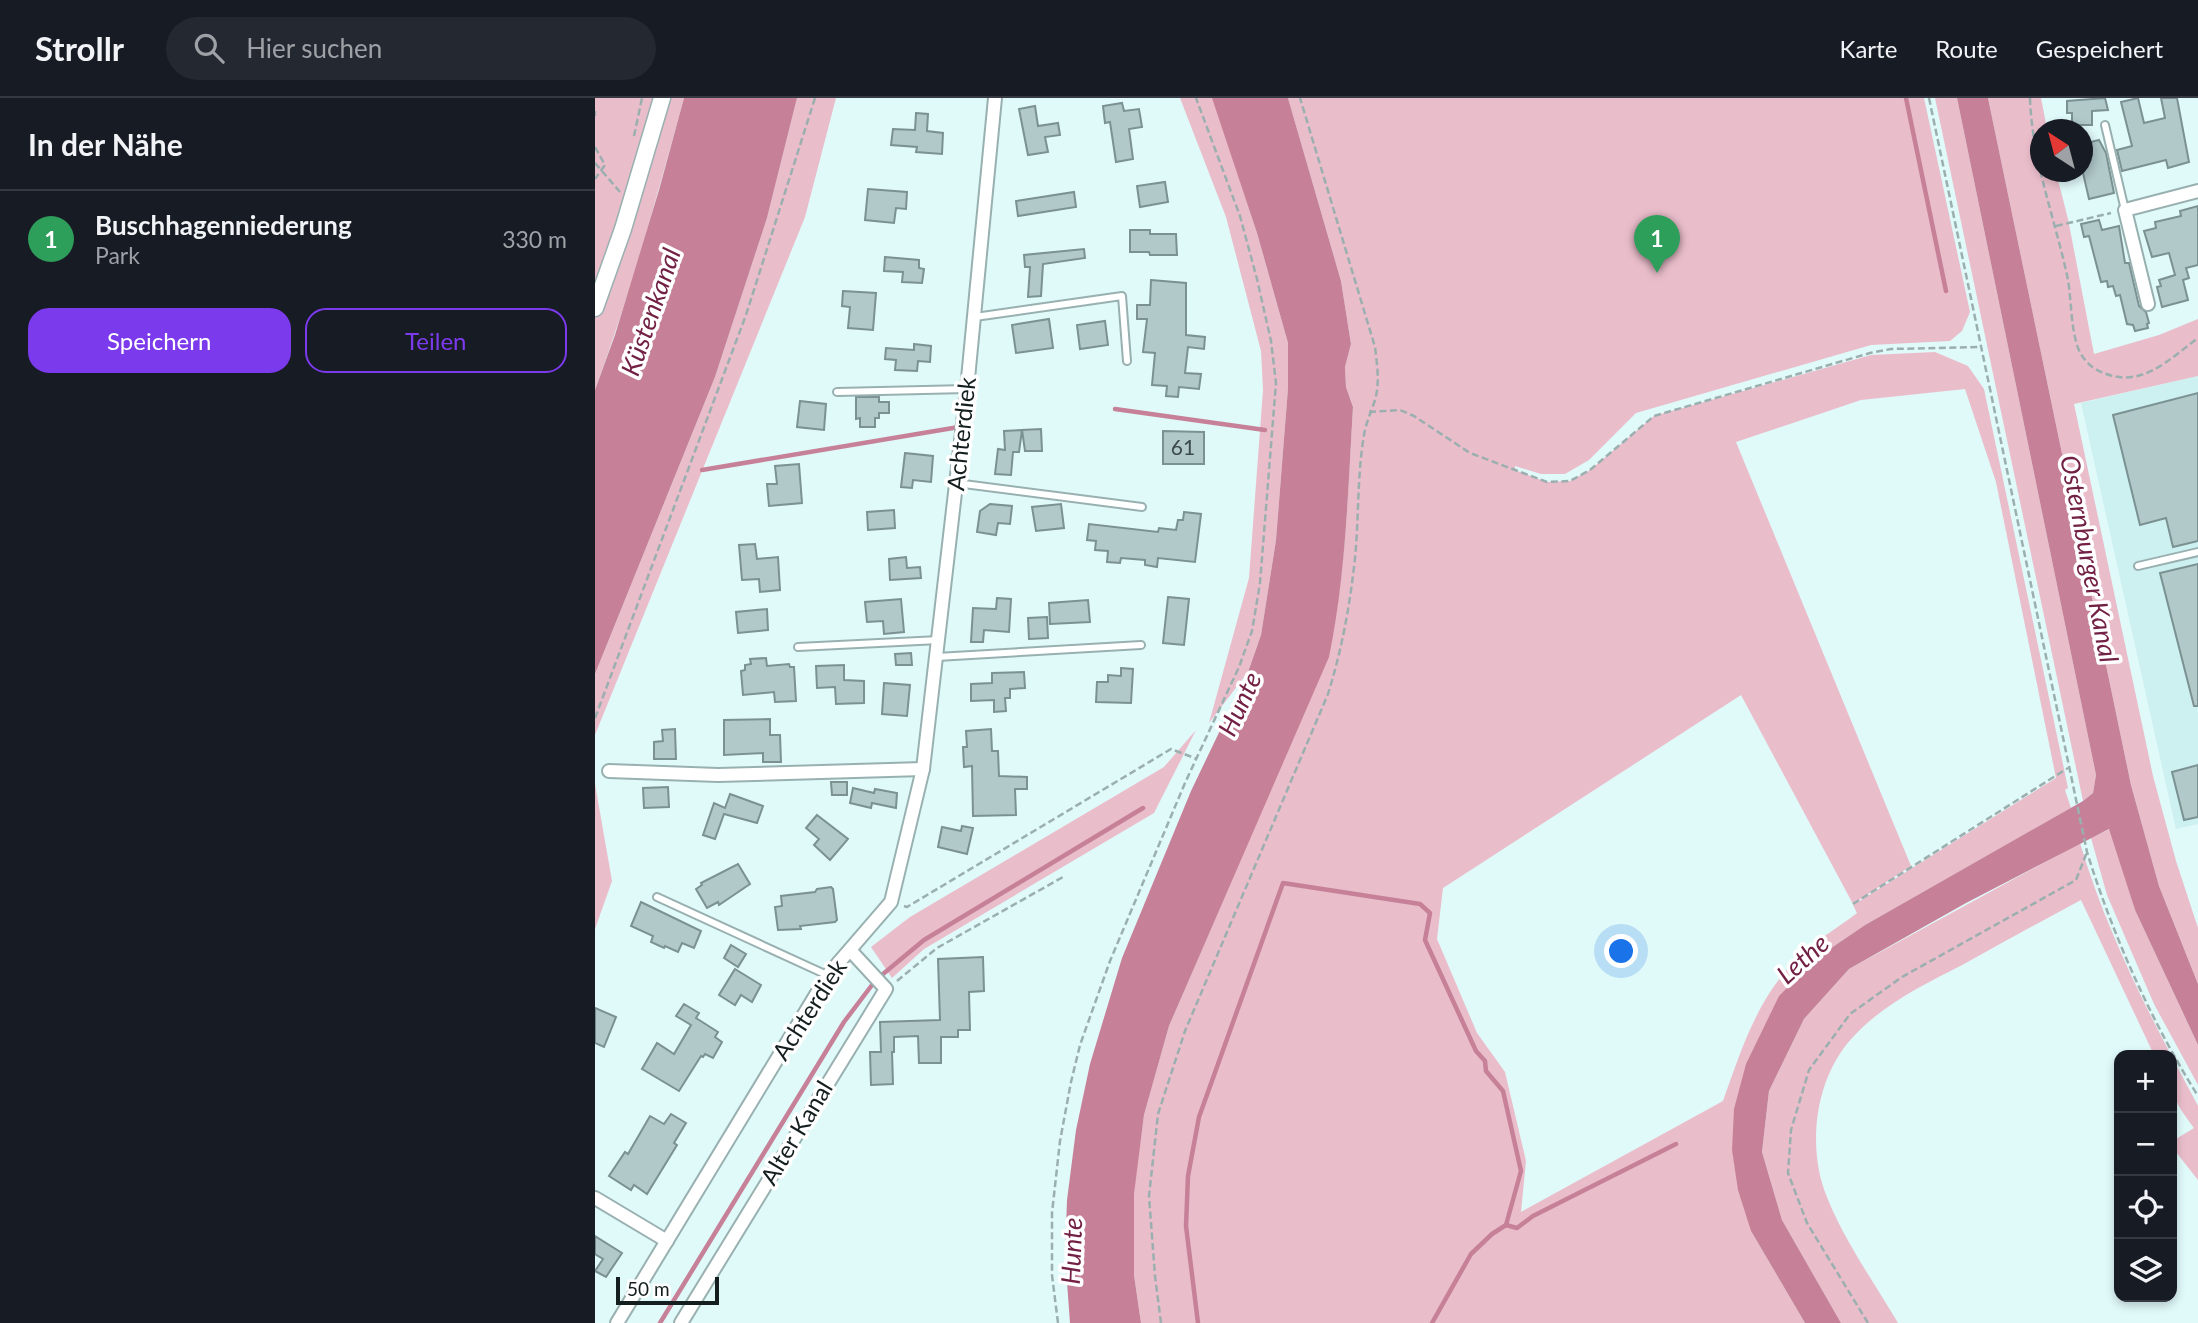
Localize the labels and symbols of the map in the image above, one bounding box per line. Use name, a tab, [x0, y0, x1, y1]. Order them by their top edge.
north arrow	[2030, 119, 2093, 182]
pin: 1	[1634, 215, 1680, 273]
water label: Küstenkanal	[613, 244, 687, 380]
street label: Achterdiek	[940, 375, 981, 492]
house number: 61	[1171, 434, 1195, 459]
water label: Osternburger Kanal	[2054, 452, 2126, 665]
water label: Hunte	[1210, 666, 1268, 741]
water label: Lethe	[1770, 927, 1835, 990]
your location	[1604, 934, 1638, 968]
street label: Achterdiek	[765, 953, 852, 1065]
street label: Alter Kanal	[753, 1075, 838, 1189]
water label: Hunte	[1054, 1217, 1088, 1285]
scale bar	[616, 1274, 719, 1306]

